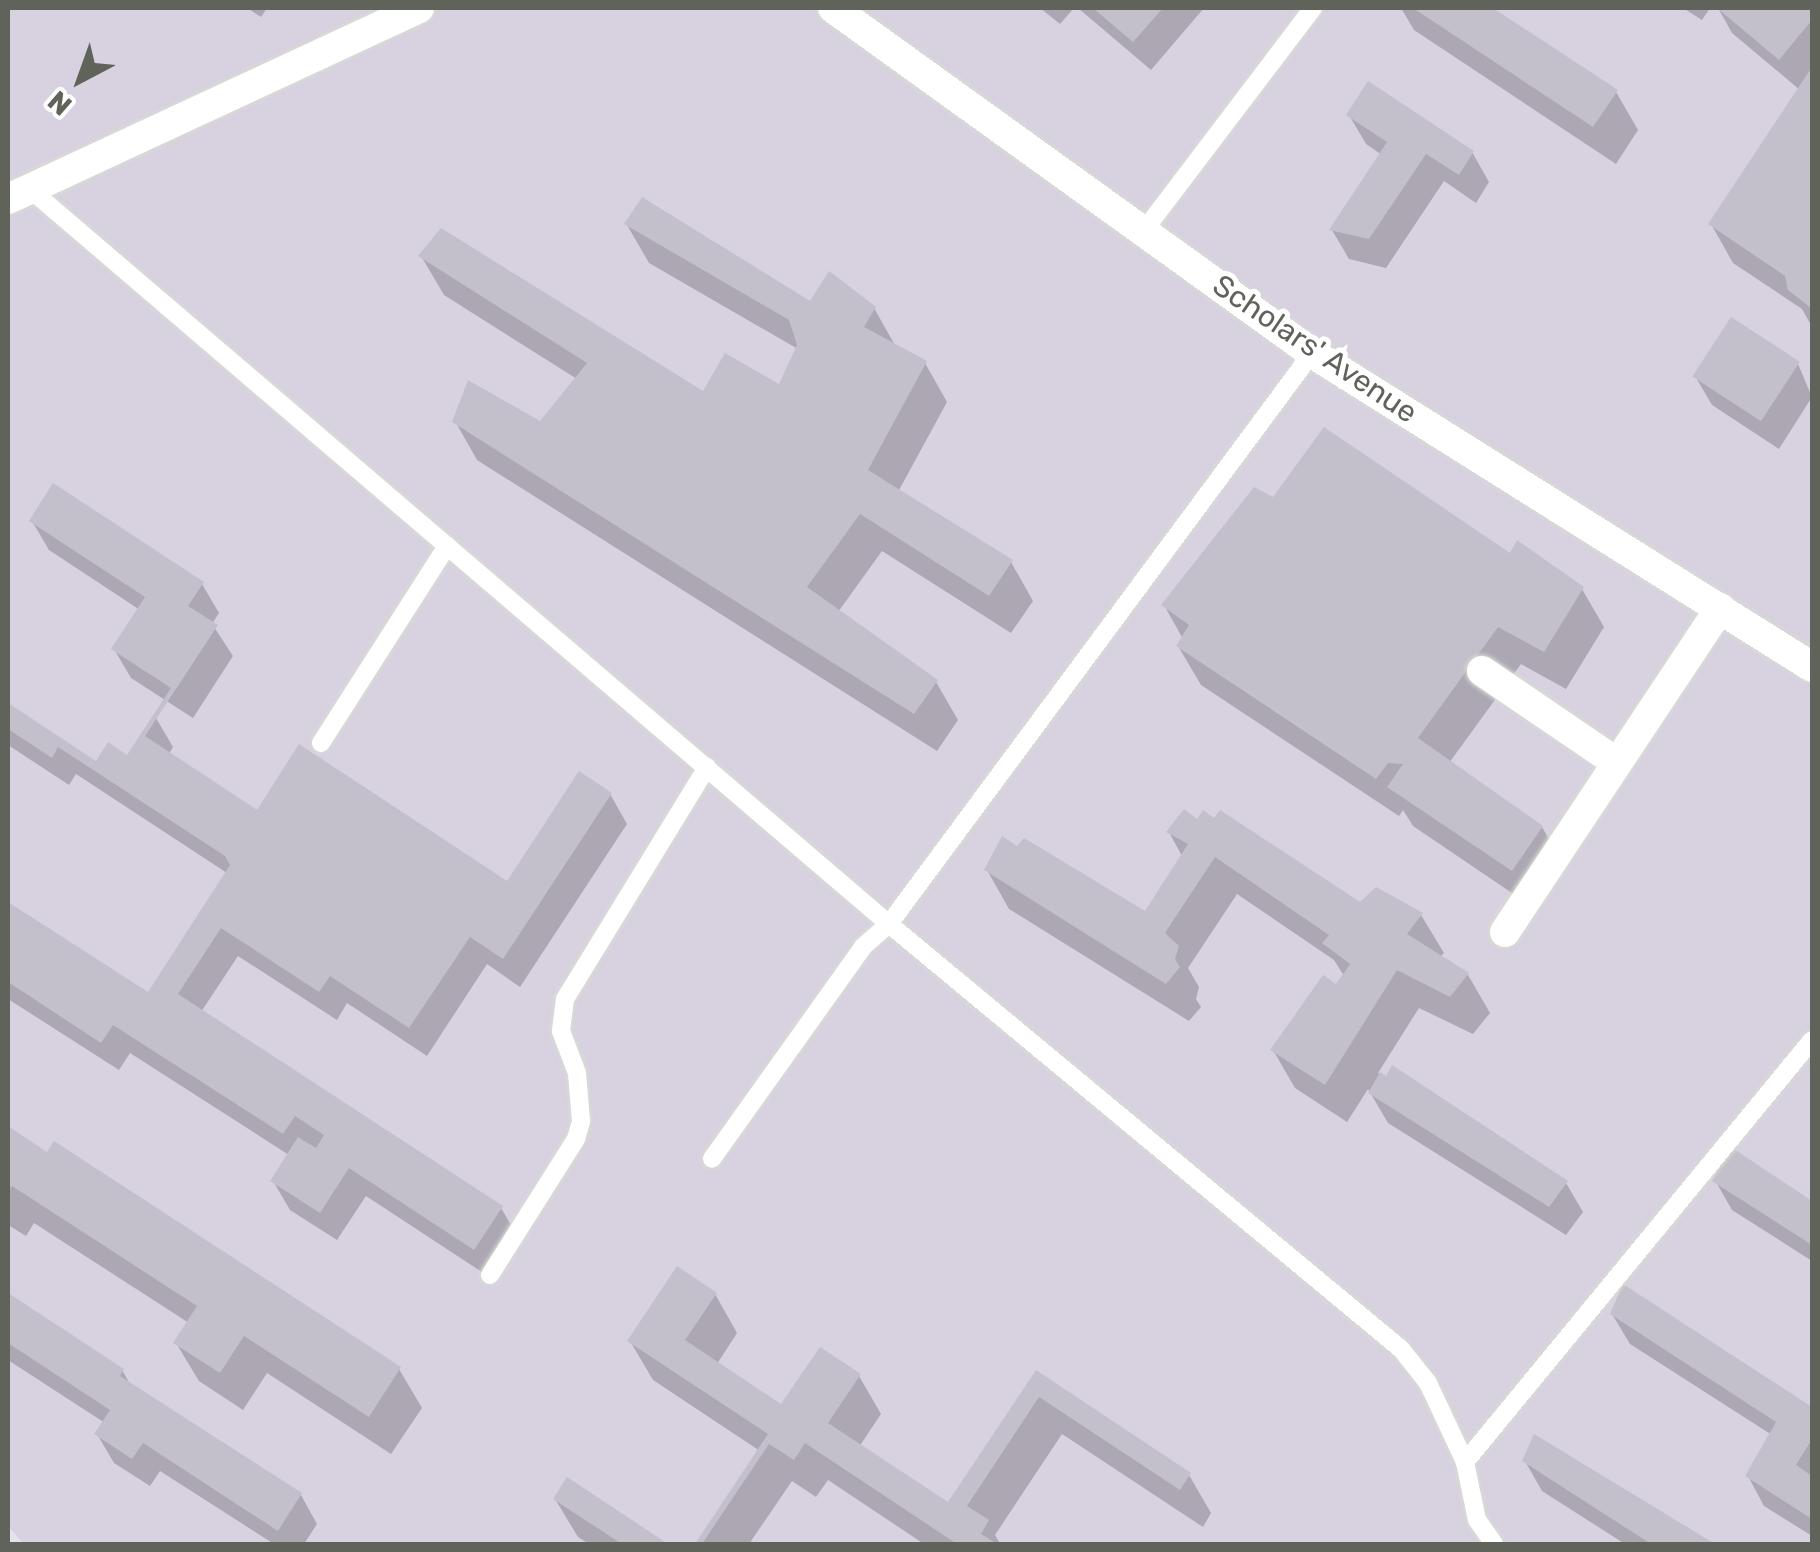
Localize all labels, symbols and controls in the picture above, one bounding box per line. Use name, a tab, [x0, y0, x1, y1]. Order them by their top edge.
north arrow	[30, 30, 130, 130]
text: N	[42, 84, 78, 122]
street label: Scholars' Avenue	[1206, 267, 1424, 431]

